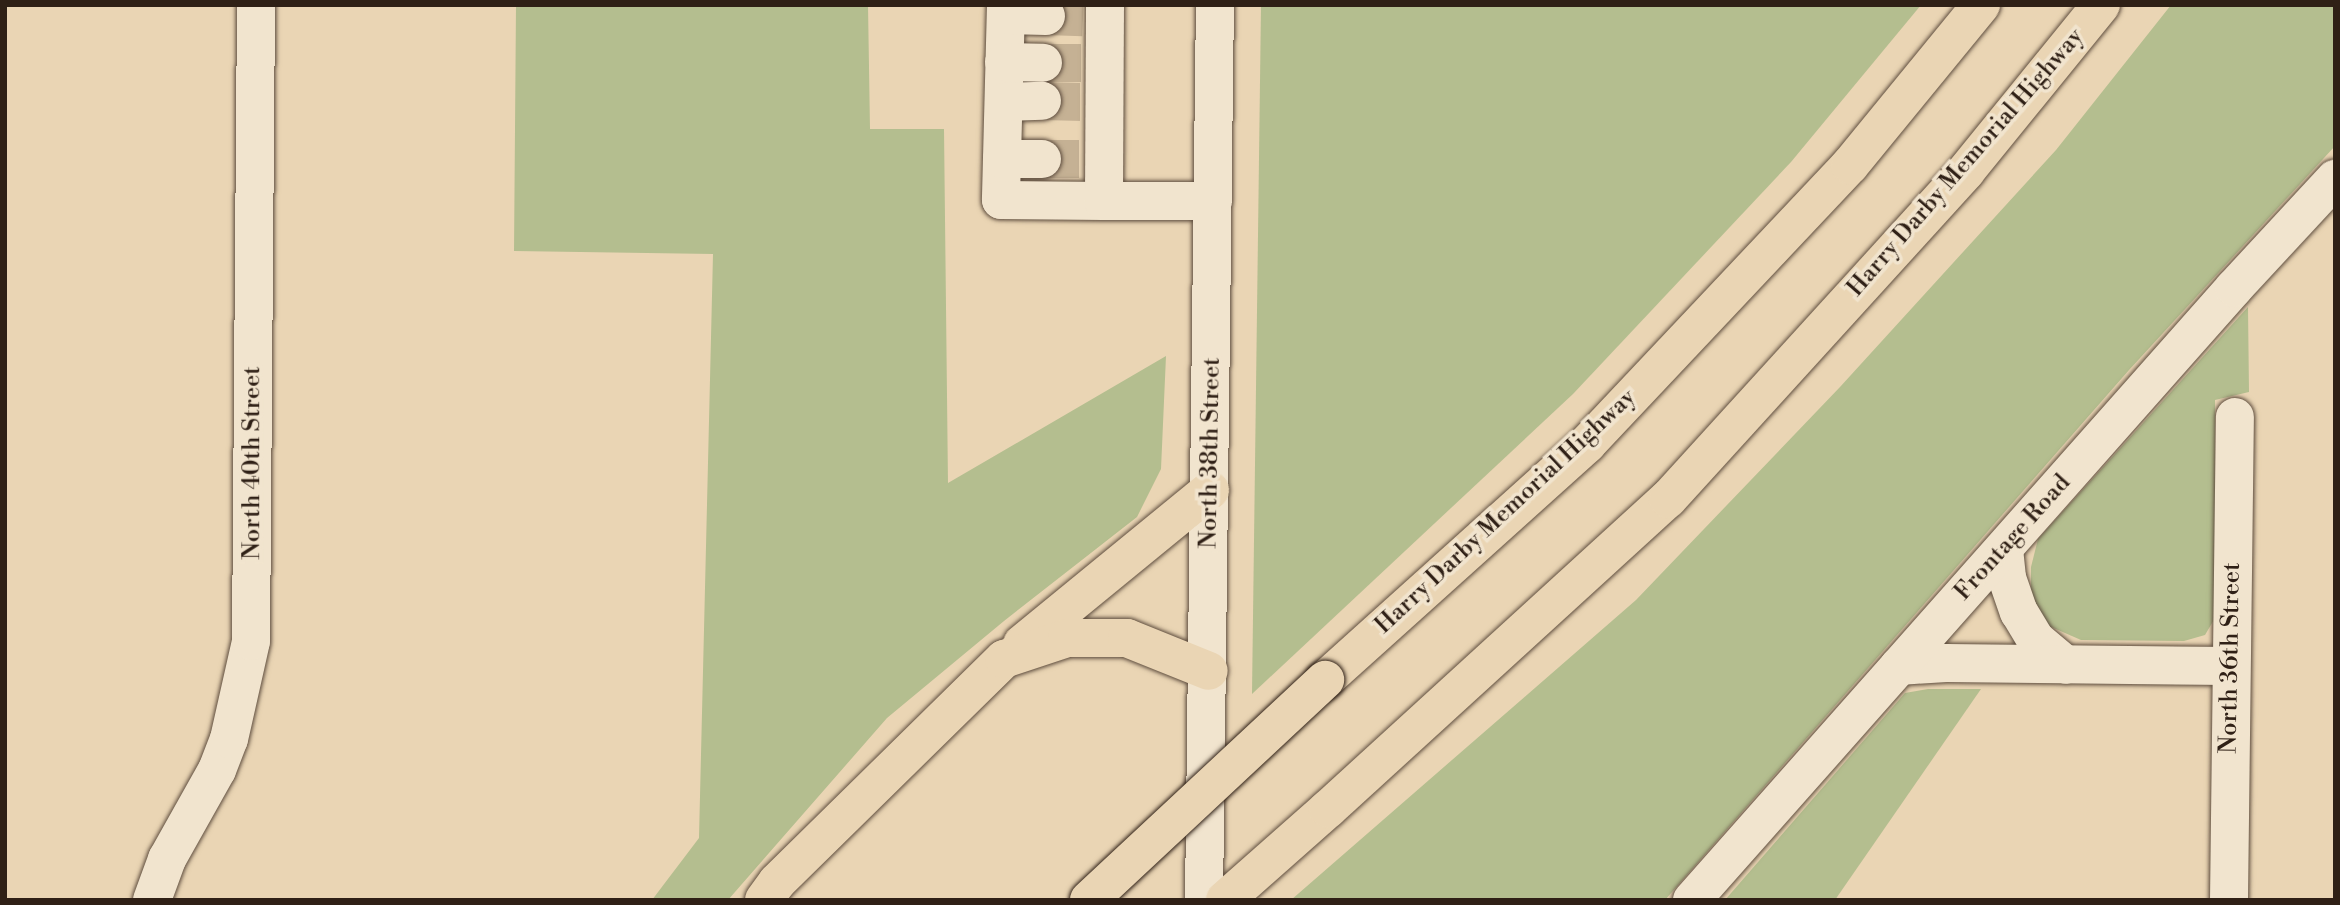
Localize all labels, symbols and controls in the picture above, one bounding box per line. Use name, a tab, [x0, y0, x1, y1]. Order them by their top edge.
street label: Harry Darby Memorial Highway	[1842, 23, 2090, 303]
street label: North 38th Street	[1195, 357, 1227, 549]
street label: North 40th Street	[239, 366, 267, 560]
street label: Harry Darby Memorial Highway	[1370, 384, 1642, 640]
street label: Frontage Road	[1949, 469, 2077, 607]
street label: North 36th Street	[2215, 562, 2247, 754]

